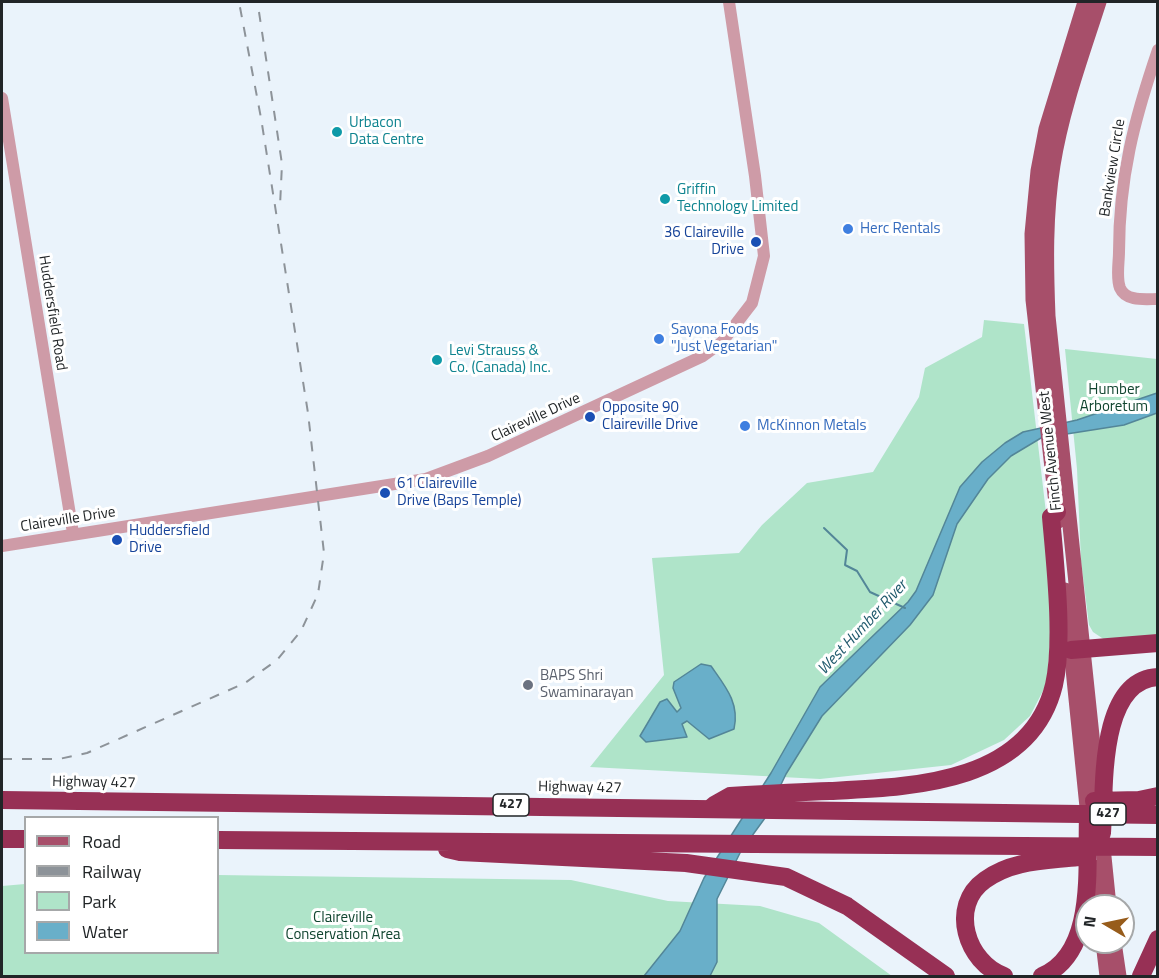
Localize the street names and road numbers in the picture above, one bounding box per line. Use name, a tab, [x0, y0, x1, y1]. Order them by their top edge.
street label: Bankview Circle	[1096, 118, 1130, 218]
street label: Huddersfield Road	[34, 254, 70, 372]
street label: Claireville Drive	[489, 390, 583, 446]
street label: Finch Avenue West	[1036, 390, 1066, 512]
street label: Claireville Drive	[19, 504, 117, 536]
street label: Highway 427	[52, 773, 136, 793]
street label: Highway 427	[538, 778, 622, 798]
road number: 427	[493, 794, 529, 816]
road number: 427	[1090, 803, 1126, 825]

